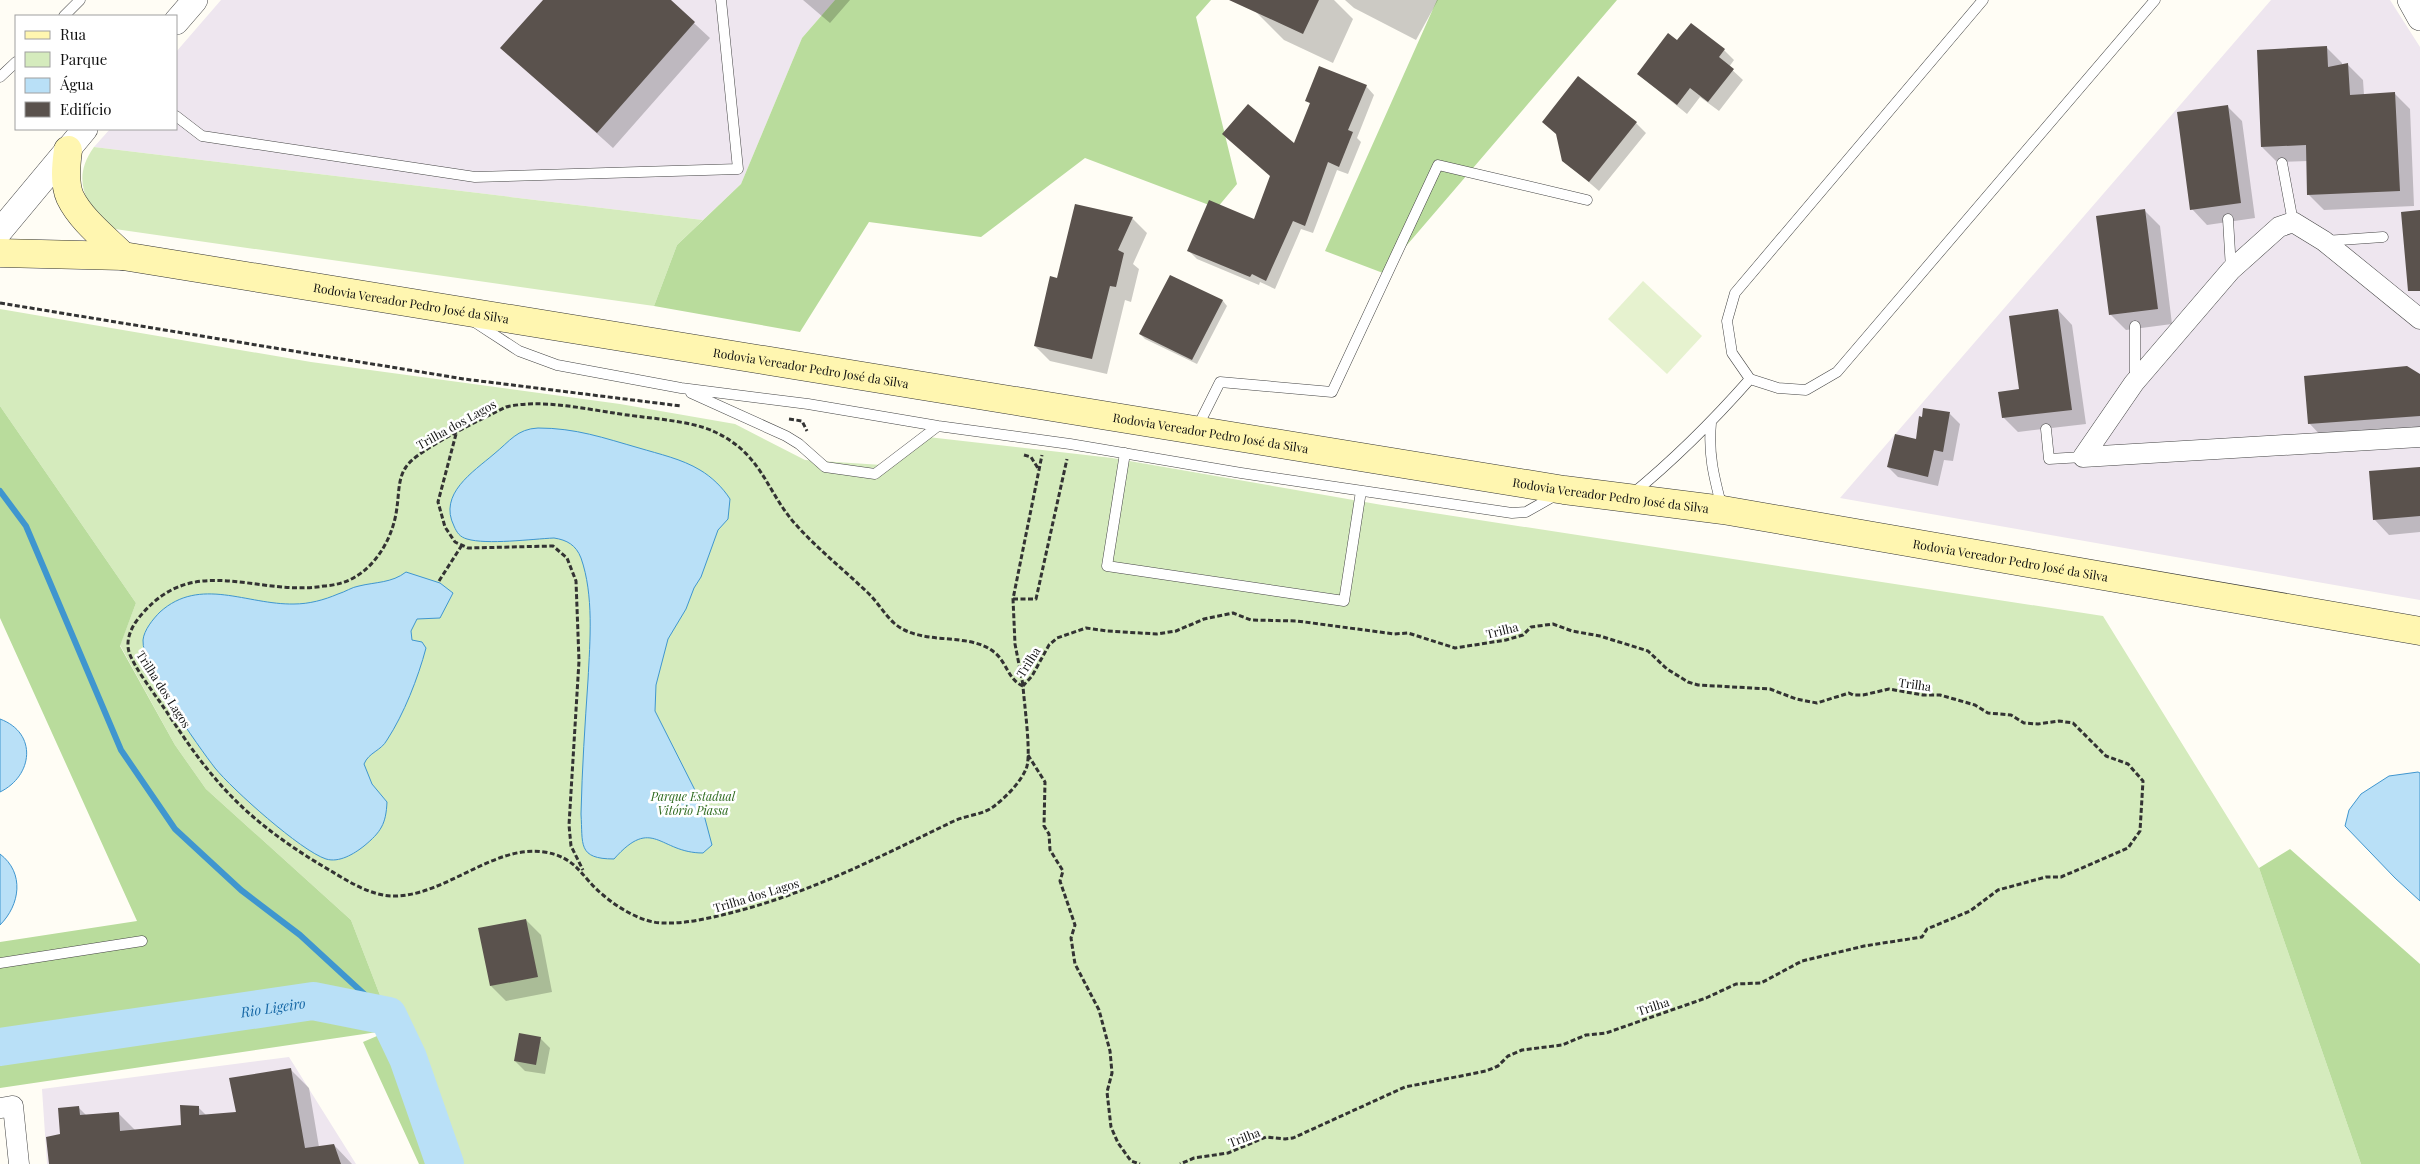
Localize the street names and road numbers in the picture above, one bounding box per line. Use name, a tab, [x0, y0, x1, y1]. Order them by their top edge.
street label: Rodovia Vereador Pedro José da Silva	[312, 279, 510, 327]
street label: Rodovia Vereador Pedro José da Silva	[712, 344, 910, 391]
street label: Trilha dos Lagos	[413, 395, 499, 453]
street label: Rodovia Vereador Pedro José da Silva	[1112, 409, 1310, 456]
street label: Rodovia Vereador Pedro José da Silva	[1512, 474, 1710, 516]
street label: Rodovia Vereador Pedro José da Silva	[1912, 535, 2109, 585]
street label: Trilha	[1484, 618, 1520, 642]
street label: Trilha	[1013, 644, 1043, 680]
street label: Trilha dos Lagos	[133, 647, 195, 731]
street label: Trilha	[1898, 674, 1932, 694]
street label: Trilha dos Lagos	[711, 874, 801, 916]
street label: Trilha	[1635, 993, 1671, 1019]
street label: Trilha	[1226, 1124, 1262, 1150]

